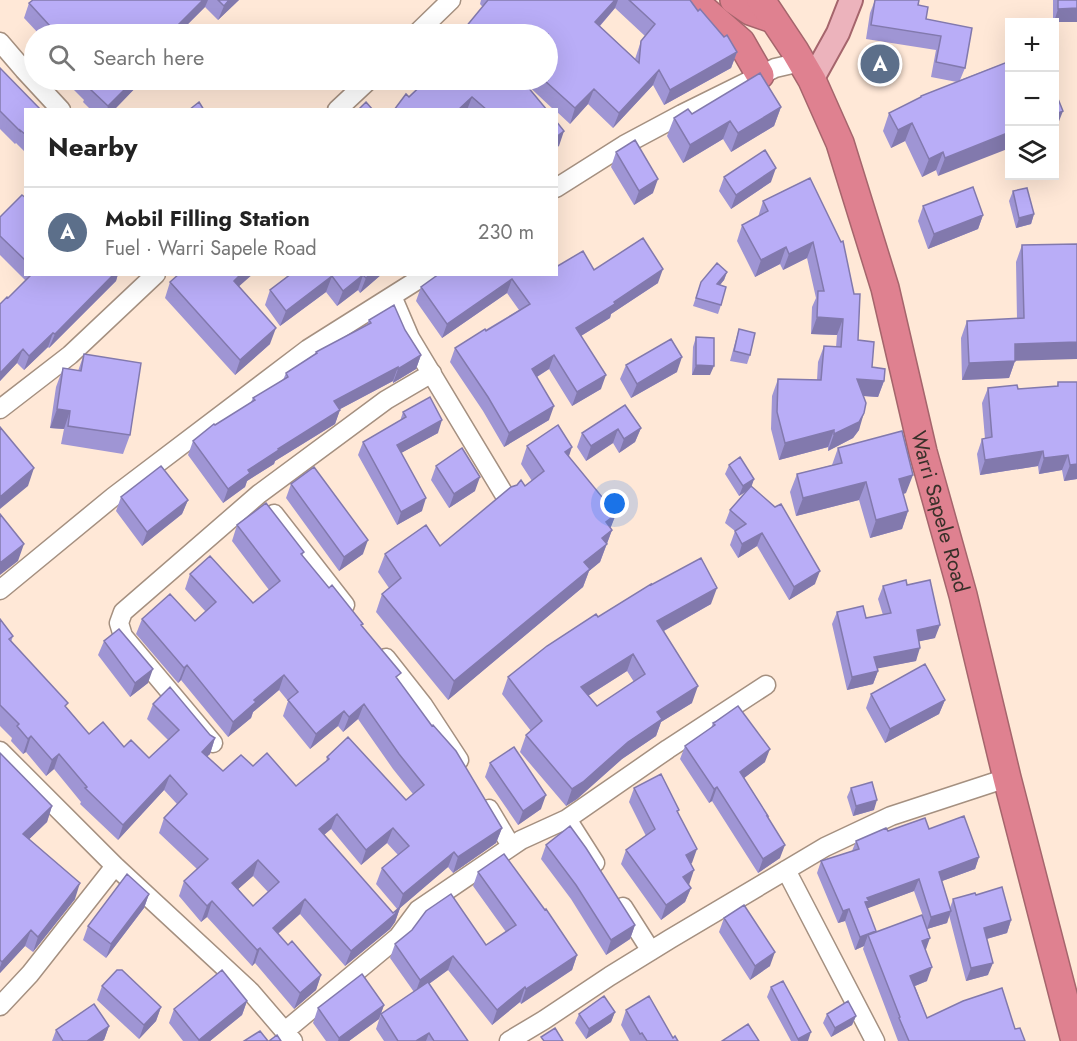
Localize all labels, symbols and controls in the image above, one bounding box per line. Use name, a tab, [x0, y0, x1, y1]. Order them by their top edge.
map controls	[1005, 18, 1059, 180]
button: +	[1005, 18, 1059, 72]
search box	[24, 24, 558, 90]
icon: search	[45, 41, 78, 74]
text: Search here	[93, 41, 204, 73]
pin: A	[860, 42, 900, 86]
button: −	[1005, 72, 1059, 126]
button: layers	[1005, 126, 1059, 180]
text: Nearby	[48, 128, 137, 166]
text: Mobil Filling Station	[105, 202, 310, 234]
text: A	[60, 218, 75, 247]
text: 230 m	[478, 218, 534, 247]
text: Fuel · Warri Sapele Road	[105, 234, 317, 263]
street label: Warri Sapele Road	[904, 428, 977, 596]
your location	[600, 489, 629, 518]

